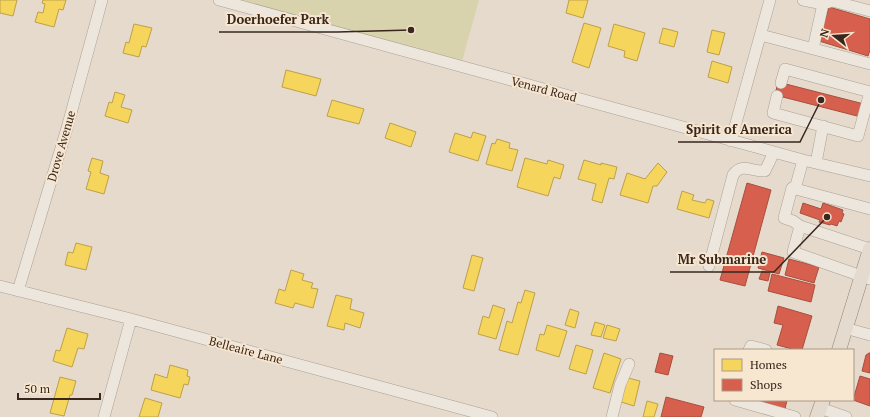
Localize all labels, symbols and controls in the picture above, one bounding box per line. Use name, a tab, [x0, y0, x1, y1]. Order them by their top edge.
callout: Doerhoefer Park	[219, 7, 337, 32]
text: Doerhoefer Park	[227, 10, 330, 28]
north arrow	[814, 16, 854, 56]
text: N	[817, 26, 833, 39]
street label: Venard Road	[510, 73, 579, 105]
street label: Drove Avenue	[44, 109, 78, 183]
callout: Spirit of America	[678, 117, 800, 142]
text: Spirit of America	[686, 120, 793, 138]
callout: Mr Submarine	[670, 247, 774, 272]
text: Mr Submarine	[678, 250, 766, 268]
street label: Belleaire Lane	[207, 333, 285, 367]
legend	[714, 349, 854, 401]
text: Homes	[750, 357, 787, 372]
scale bar	[18, 375, 100, 401]
text: Shops	[750, 377, 782, 392]
text: 50 m	[24, 381, 51, 396]

